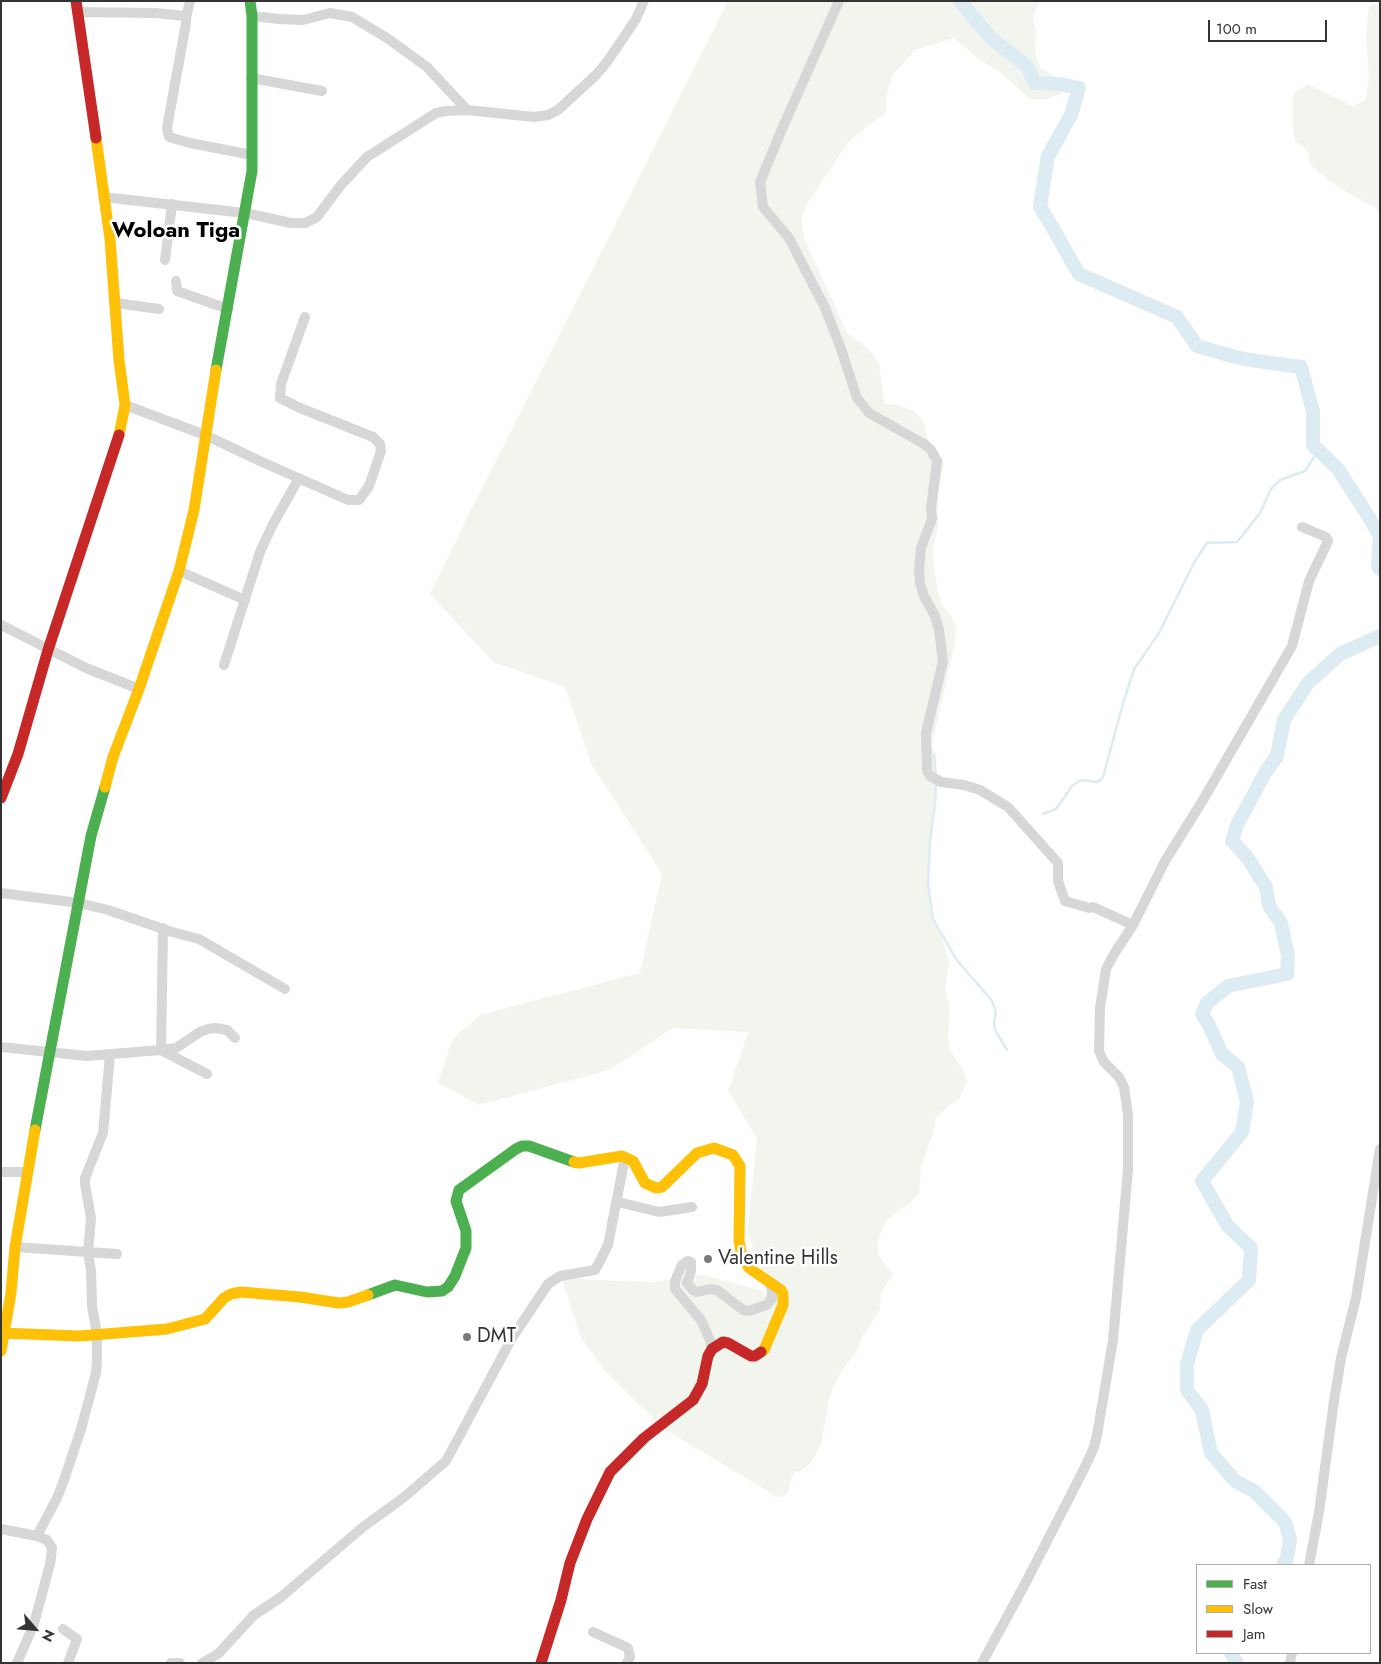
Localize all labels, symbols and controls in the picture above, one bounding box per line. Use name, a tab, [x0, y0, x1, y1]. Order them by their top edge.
scale bar	[1211, 10, 1330, 42]
text: 100 m	[1216, 18, 1257, 40]
district label: Woloan Tiga	[112, 219, 240, 245]
place label: Valentine Hills	[718, 1247, 838, 1271]
marker: Valentine Hills	[702, 1253, 714, 1265]
place label: DMT	[477, 1325, 516, 1349]
marker: DMT	[461, 1331, 473, 1343]
legend	[1196, 1564, 1371, 1654]
text: Fast	[1243, 1573, 1267, 1595]
text: Slow	[1243, 1598, 1273, 1620]
north arrow	[10, 1604, 60, 1654]
text: Jam	[1243, 1623, 1266, 1645]
text: N	[37, 1626, 60, 1645]

